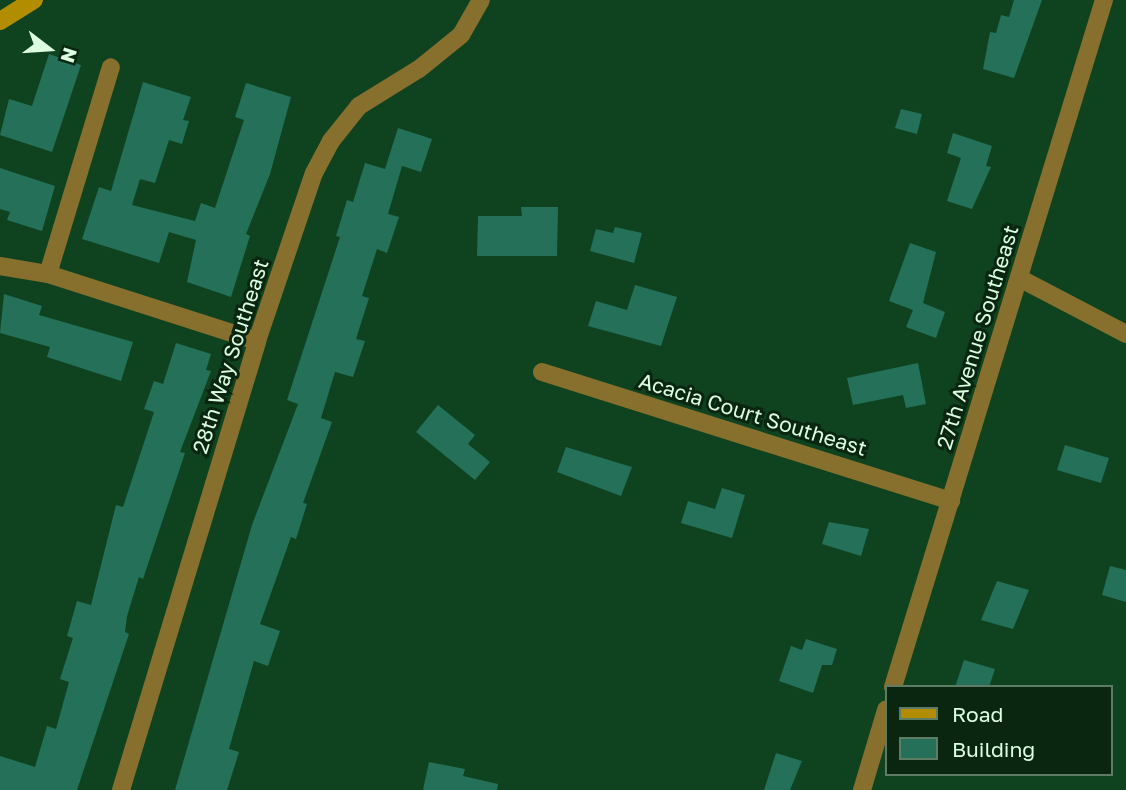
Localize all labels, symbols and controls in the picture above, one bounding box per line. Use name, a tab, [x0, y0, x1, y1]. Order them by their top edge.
north arrow	[14, 14, 84, 84]
text: N	[56, 45, 83, 66]
street label: 27th Avenue Southeast	[931, 222, 1023, 452]
street label: 28th Way Southeast	[187, 256, 273, 456]
street label: Acacia Court Southeast	[636, 367, 870, 461]
legend	[884, 685, 1112, 776]
text: Road	[952, 701, 1003, 727]
text: Building	[952, 736, 1035, 762]

